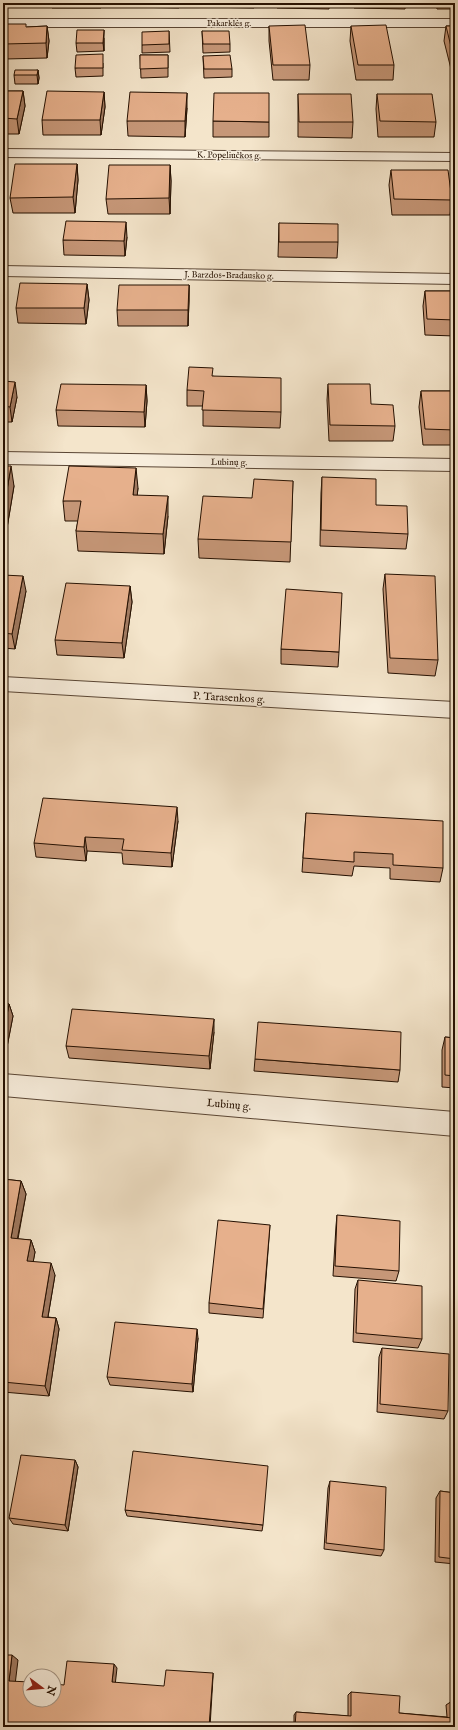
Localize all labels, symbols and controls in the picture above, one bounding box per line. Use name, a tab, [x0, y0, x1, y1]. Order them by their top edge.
street label: Pakarklės g.	[207, 18, 251, 29]
street label: K. Popeliučkos g.	[197, 149, 261, 162]
street label: J. Barzdos-Bradausko g.	[183, 269, 274, 282]
street label: Lubinų g.	[211, 457, 247, 468]
street label: P. Tarasenkos g.	[192, 689, 265, 707]
street label: Lubinų g.	[206, 1096, 252, 1114]
north arrow	[22, 1668, 62, 1708]
text: N	[42, 1683, 59, 1697]

